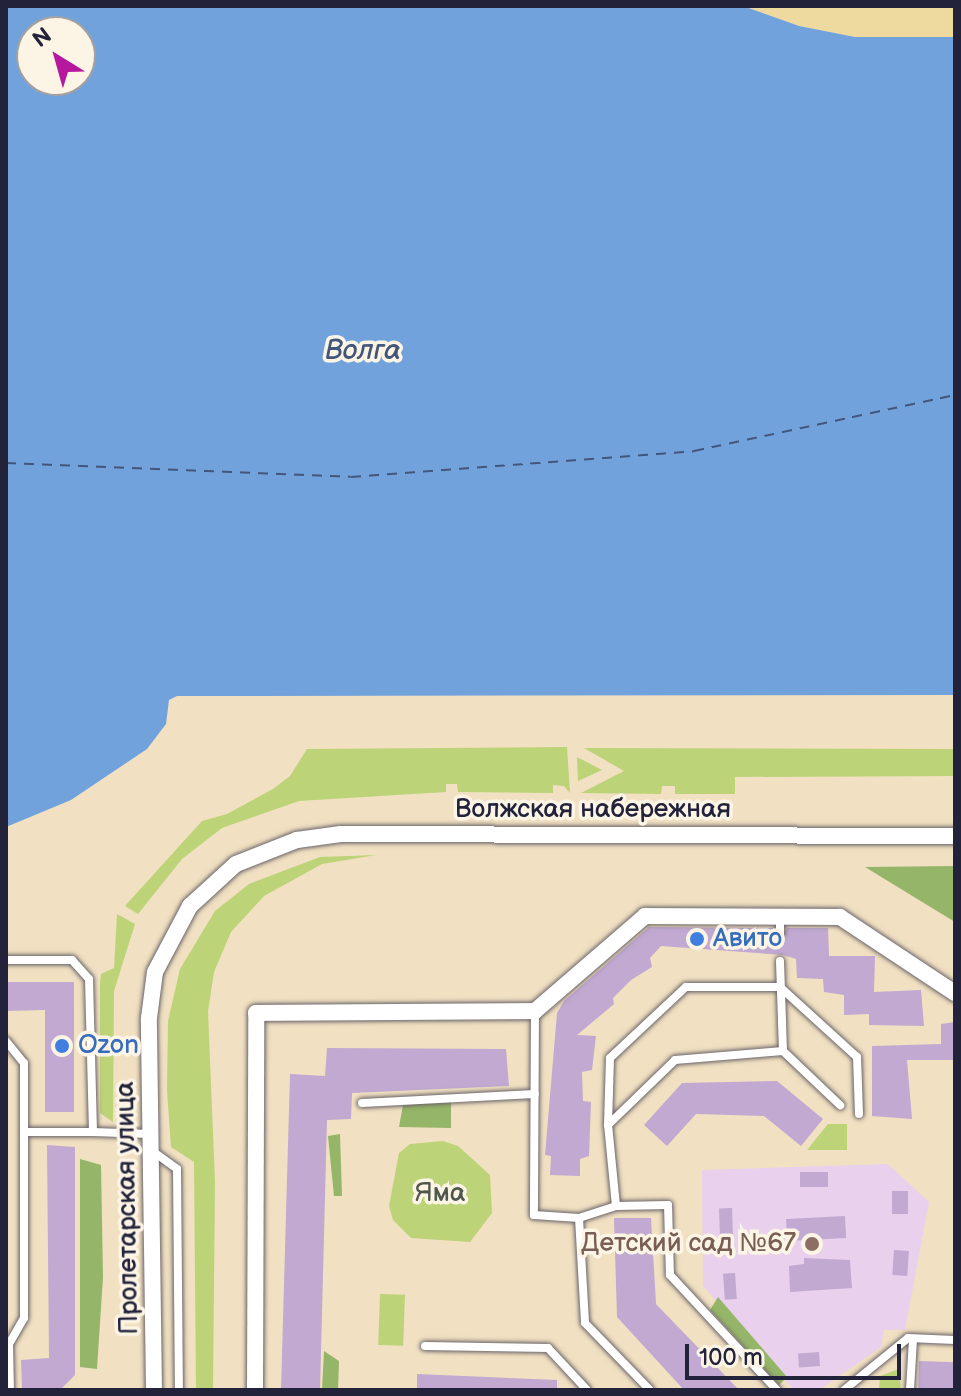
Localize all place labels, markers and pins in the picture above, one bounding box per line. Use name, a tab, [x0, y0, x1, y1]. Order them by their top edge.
place label: Авито	[713, 923, 782, 955]
marker: Авито	[688, 930, 706, 948]
place label: Ozon	[78, 1030, 139, 1062]
marker: Ozon	[53, 1037, 71, 1055]
place label: Детский сад №67	[581, 1228, 796, 1260]
marker: Детский сад №67	[803, 1235, 821, 1253]

